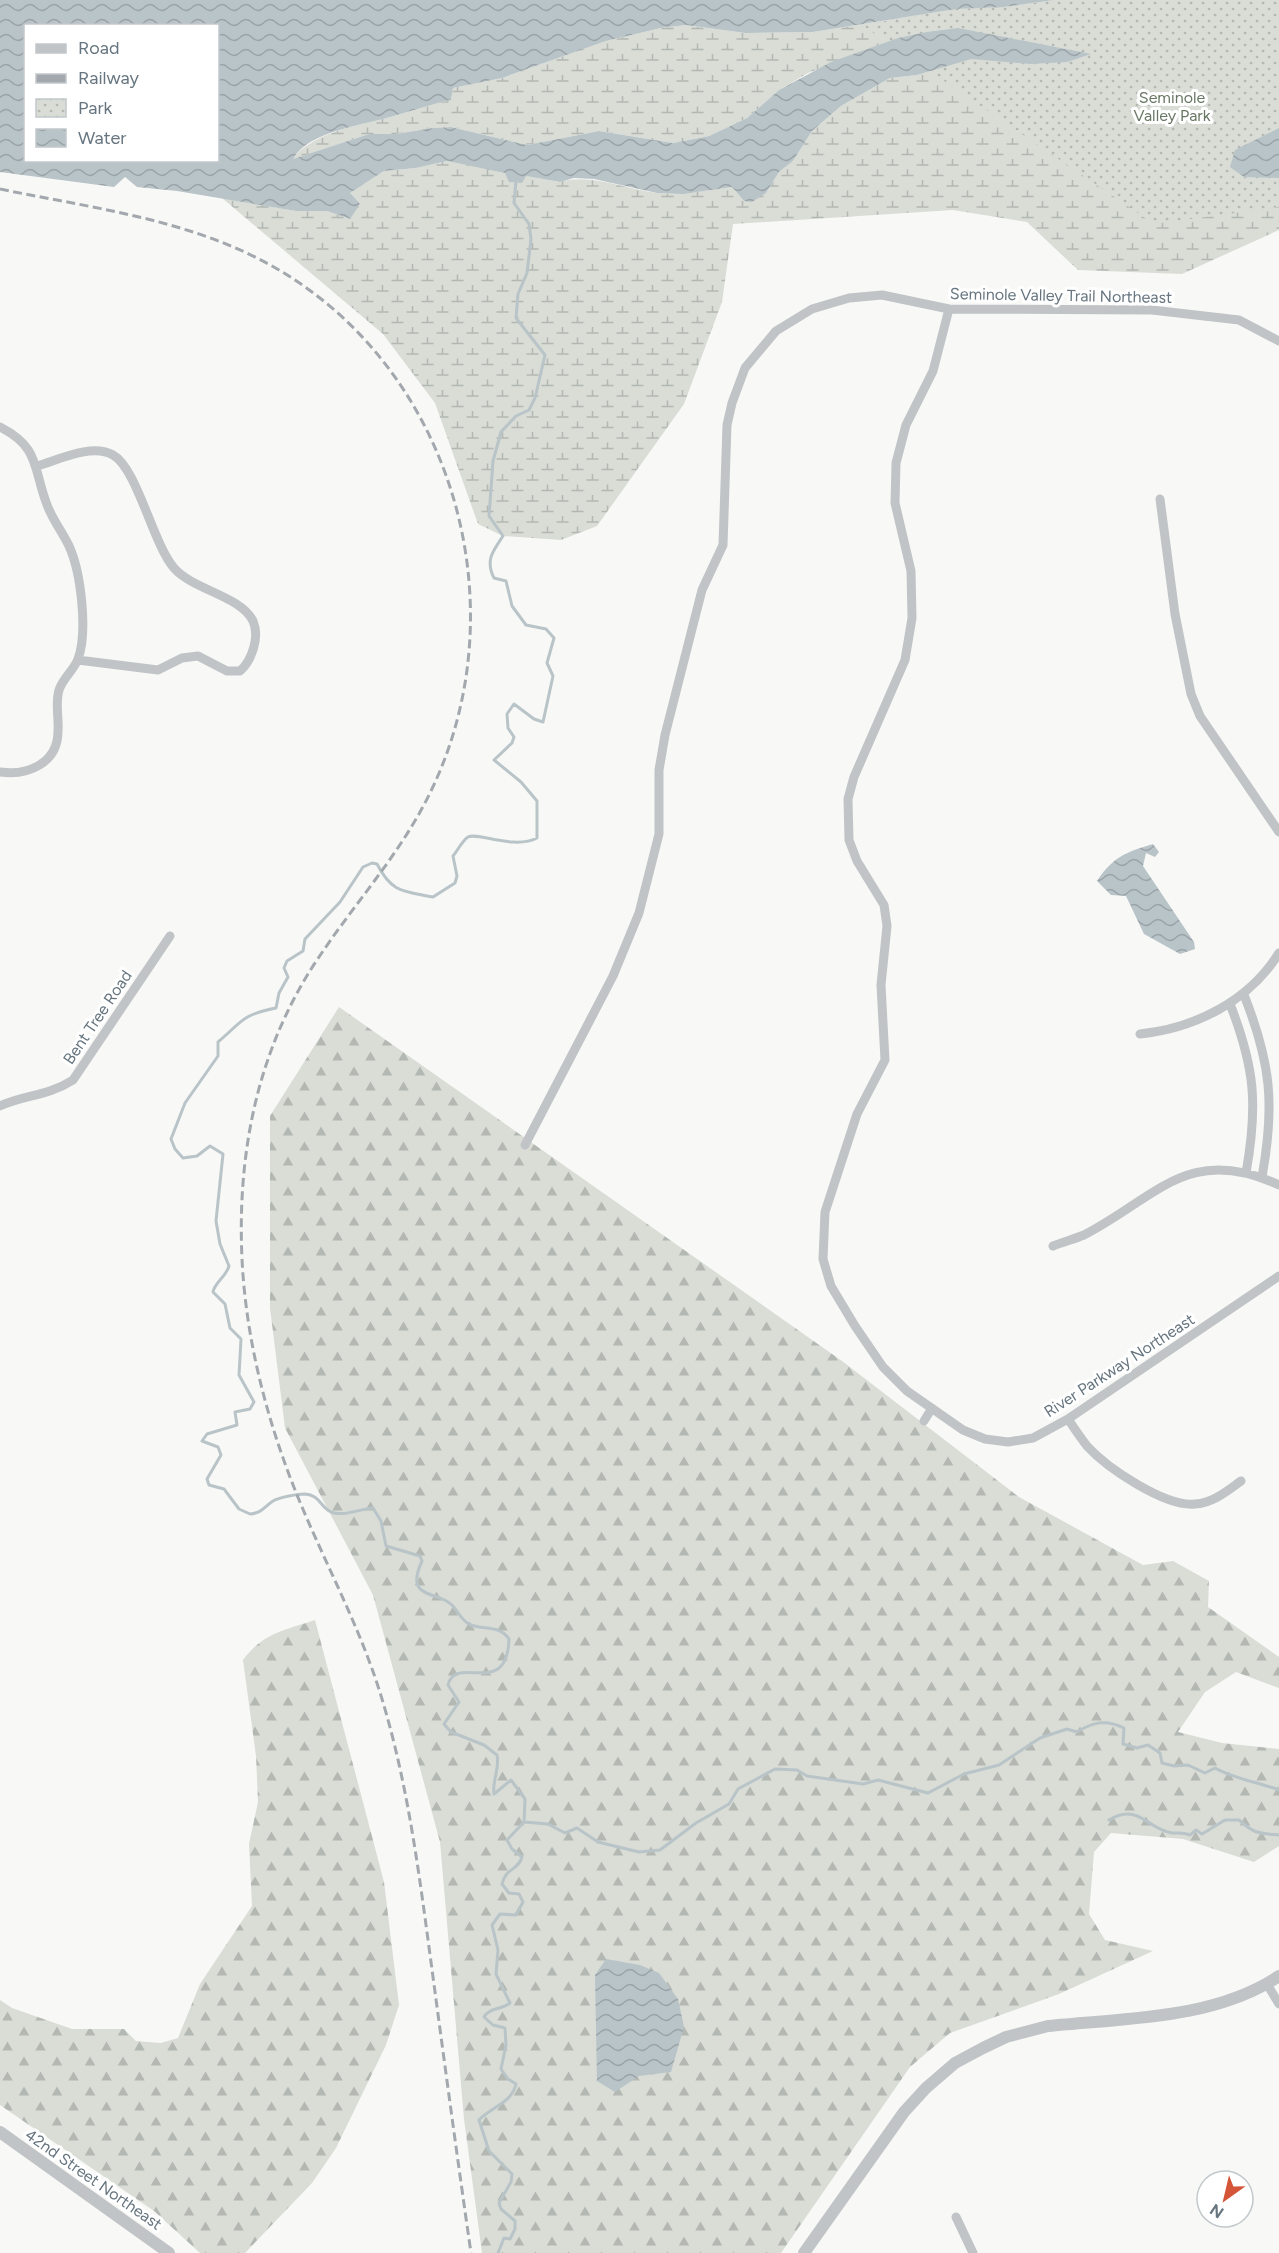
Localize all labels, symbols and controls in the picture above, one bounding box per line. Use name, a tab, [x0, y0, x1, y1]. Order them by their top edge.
legend	[24, 24, 219, 162]
text: Road	[78, 37, 119, 59]
text: Railway	[78, 67, 140, 89]
park label: Seminole Valley Park	[1134, 88, 1211, 125]
text: Park	[78, 97, 113, 119]
text: Water	[78, 127, 126, 149]
street label: Seminole Valley Trail Northeast	[950, 284, 1172, 307]
street label: Bent Tree Road	[59, 967, 136, 1068]
street label: River Parkway Northeast	[1040, 1310, 1198, 1421]
street label: 42nd Street Northeast	[22, 2125, 166, 2234]
north arrow	[1195, 2169, 1255, 2229]
text: N	[1206, 2200, 1227, 2222]

